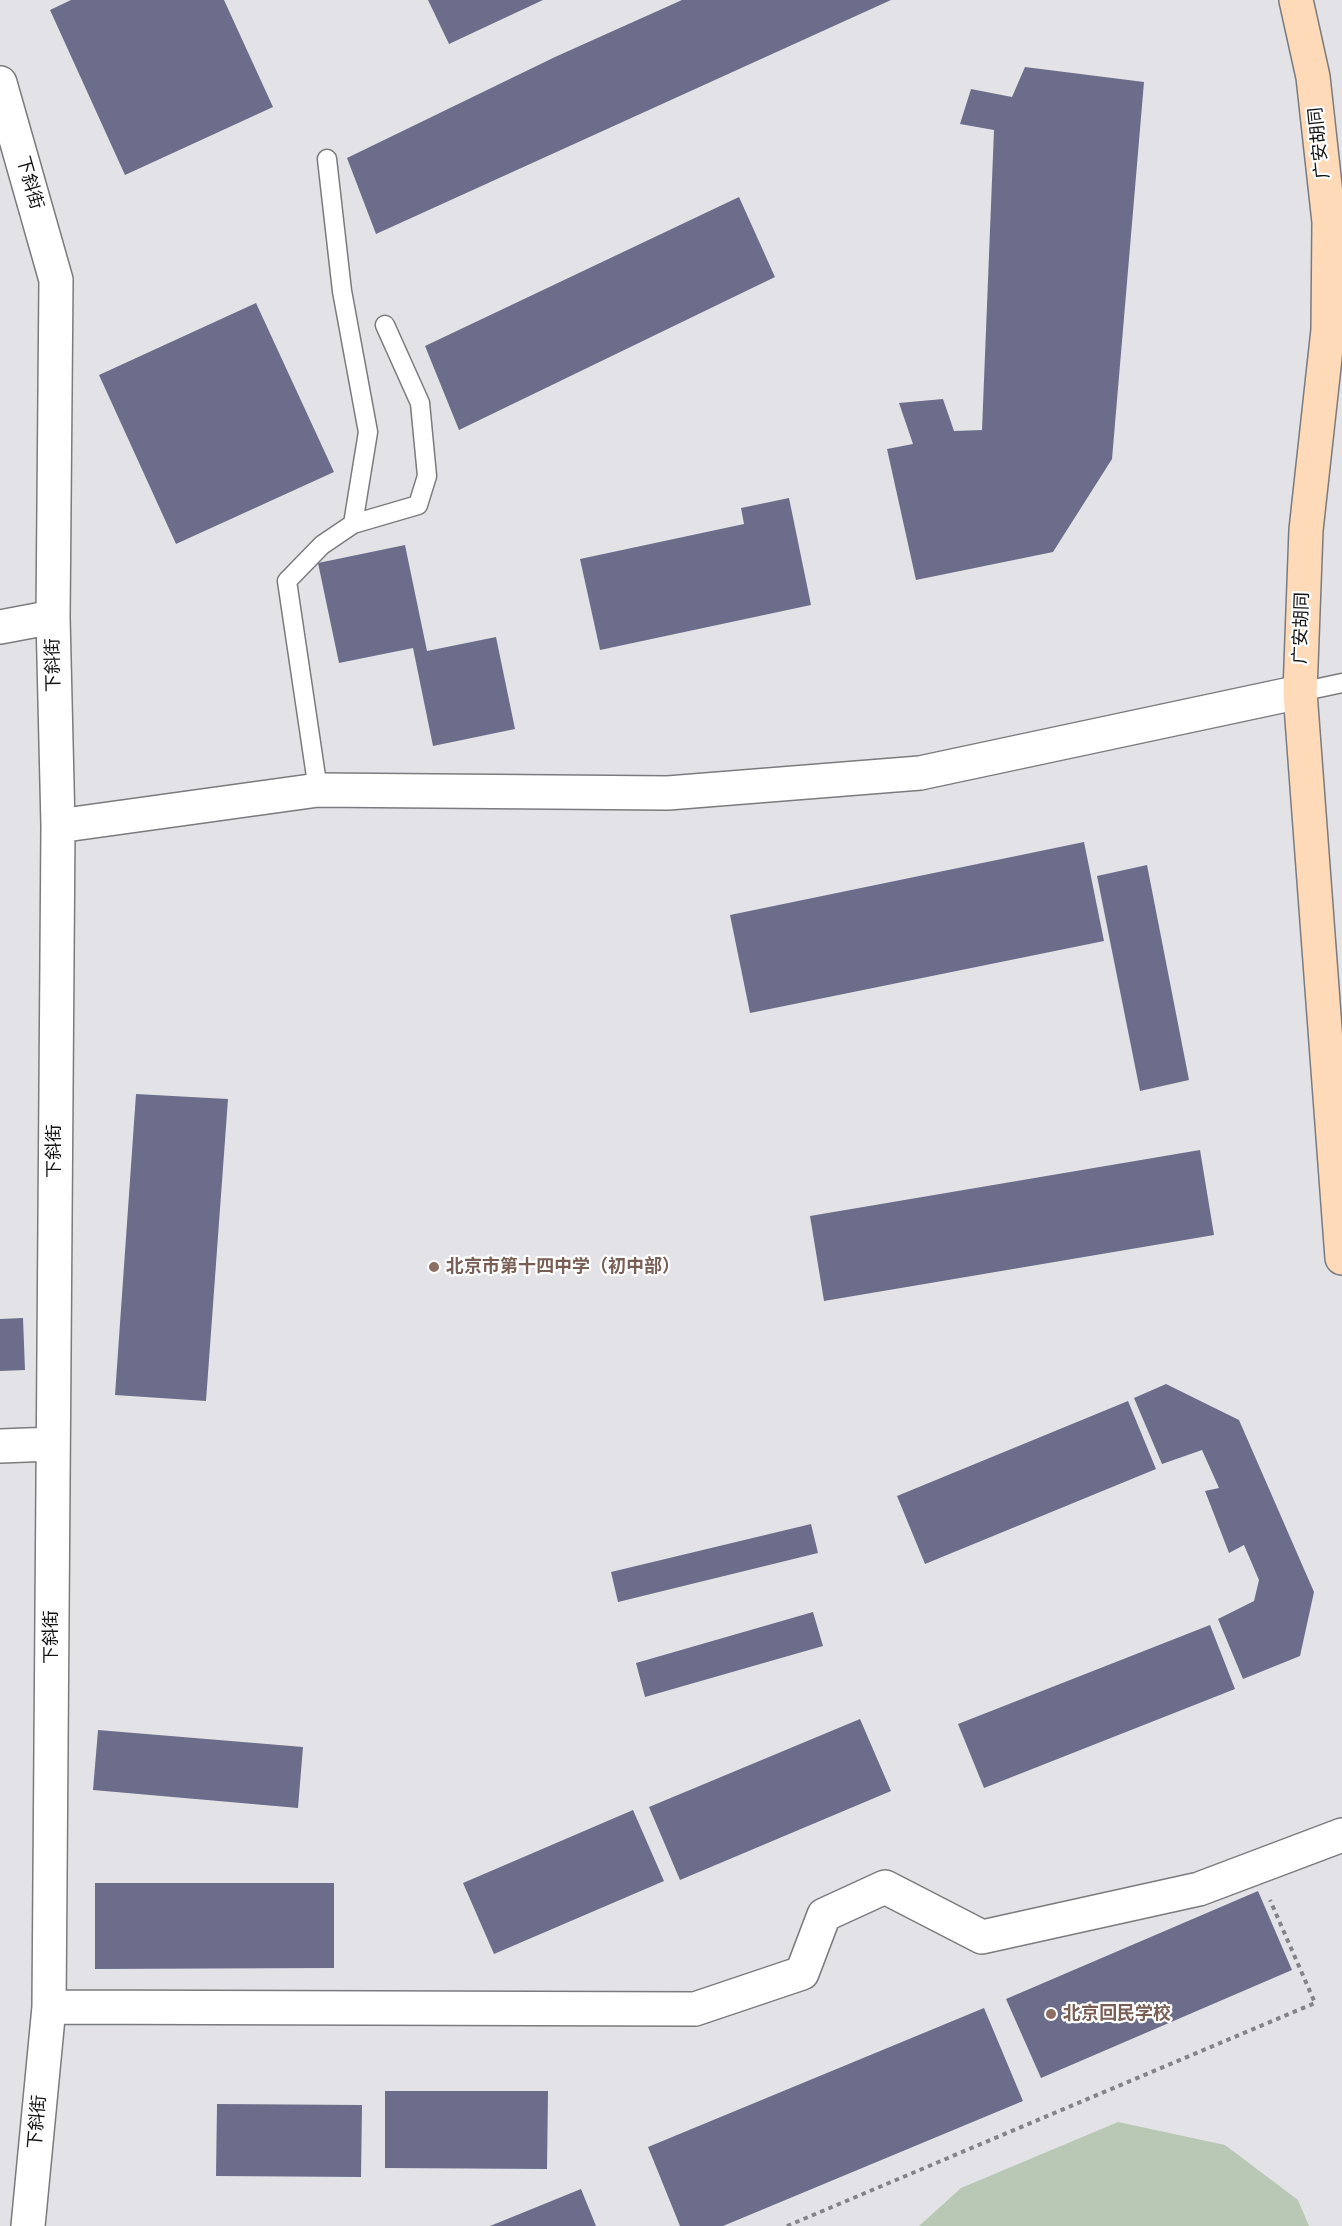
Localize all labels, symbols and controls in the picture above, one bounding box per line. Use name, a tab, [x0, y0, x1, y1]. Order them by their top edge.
street label: 广安胡同	[1305, 106, 1335, 180]
street label: 下斜街	[11, 154, 47, 212]
street label: 广安胡同	[1290, 592, 1314, 664]
street label: 下斜街	[43, 638, 65, 692]
street label: 下斜街	[44, 1124, 66, 1178]
place label: 北京市第十四中学（初中部）	[446, 1256, 680, 1278]
marker: 北京市第十四中学（初中部）	[427, 1260, 441, 1274]
street label: 下斜街	[41, 1610, 63, 1664]
place label: 北京回民学校	[1063, 2003, 1171, 2025]
marker: 北京回民学校	[1044, 2007, 1058, 2021]
street label: 下斜街	[25, 2094, 51, 2150]

